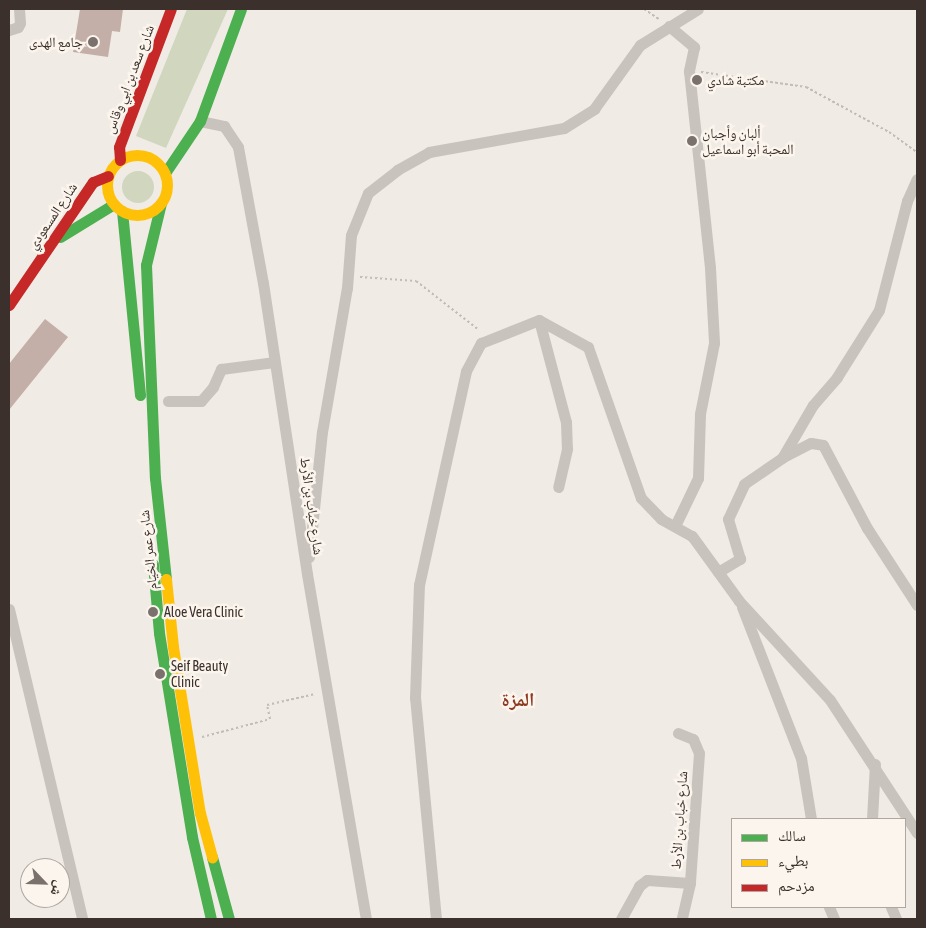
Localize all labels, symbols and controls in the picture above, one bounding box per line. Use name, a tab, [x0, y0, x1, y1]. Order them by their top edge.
street label: شارع سعد بن ابي وقاس	[101, 22, 157, 136]
place label: جامع الهدى	[29, 34, 83, 50]
marker: جامع الهدى	[87, 36, 99, 48]
place label: مكتبة شادي	[707, 72, 764, 88]
marker: مكتبة شادي	[691, 74, 703, 86]
place label: ألبان وأجبان المحبة أبو اسماعيل	[702, 125, 794, 158]
marker: ألبان وأجبان المحبة أبو اسماعيل	[686, 135, 698, 147]
street label: شارع المسعودي	[24, 180, 80, 252]
street label: شارع خباب بن الأرط	[297, 456, 327, 556]
street label: شارع عمر الخيام	[135, 509, 161, 591]
place label: Aloe Vera Clinic	[164, 604, 243, 620]
marker: Aloe Vera Clinic	[146, 605, 160, 619]
place label: Seif Beauty Clinic	[171, 658, 228, 690]
marker: Seif Beauty Clinic	[153, 667, 167, 681]
district label: المزة	[502, 689, 534, 711]
street label: شارع خباب بن الأرط	[667, 770, 691, 870]
legend	[731, 818, 906, 908]
text: سالك	[778, 827, 806, 844]
text: بطيء	[778, 852, 808, 869]
north arrow	[20, 858, 70, 908]
text: مزدحم	[778, 877, 815, 894]
text: ش	[47, 879, 68, 899]

